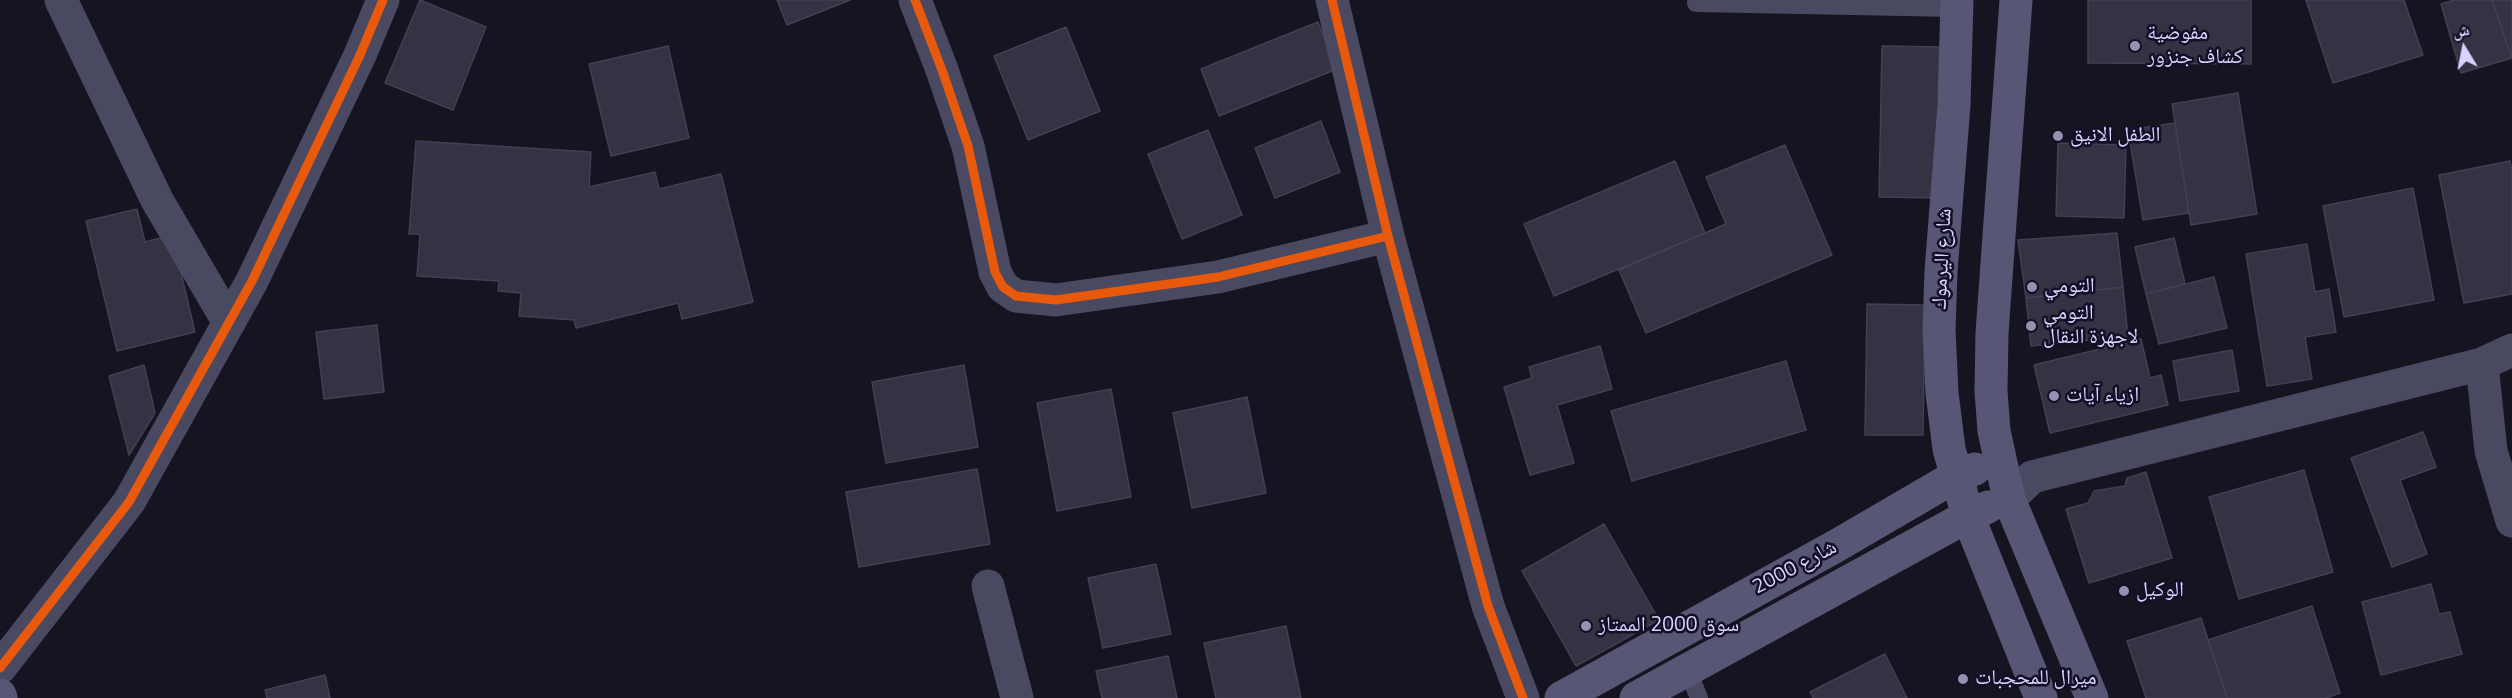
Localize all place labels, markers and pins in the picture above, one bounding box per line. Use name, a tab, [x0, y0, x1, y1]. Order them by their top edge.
place label: مفوضية كشاف جنزور	[2147, 21, 2243, 71]
marker: مفوضية كشاف جنزور	[2128, 39, 2142, 53]
place label: الطفل الانيق	[2070, 123, 2161, 149]
marker: الطفل الانيق	[2051, 129, 2065, 143]
place label: التومي	[2044, 274, 2095, 300]
marker: التومي	[2025, 280, 2039, 294]
place label: التومي لاجهزة النقال	[2043, 301, 2138, 351]
marker: التومي لاجهزة النقال	[2024, 319, 2038, 333]
place label: ازياء آيات	[2066, 383, 2139, 409]
marker: ازياء آيات	[2047, 389, 2061, 403]
place label: الوكيل	[2136, 578, 2184, 604]
marker: الوكيل	[2117, 584, 2131, 598]
place label: سوق 2000 الممتاز	[1598, 613, 1739, 639]
marker: سوق 2000 الممتاز	[1579, 619, 1593, 633]
place label: ميرال للمحجبات	[1975, 666, 2097, 692]
marker: ميرال للمحجبات	[1956, 672, 1970, 686]

